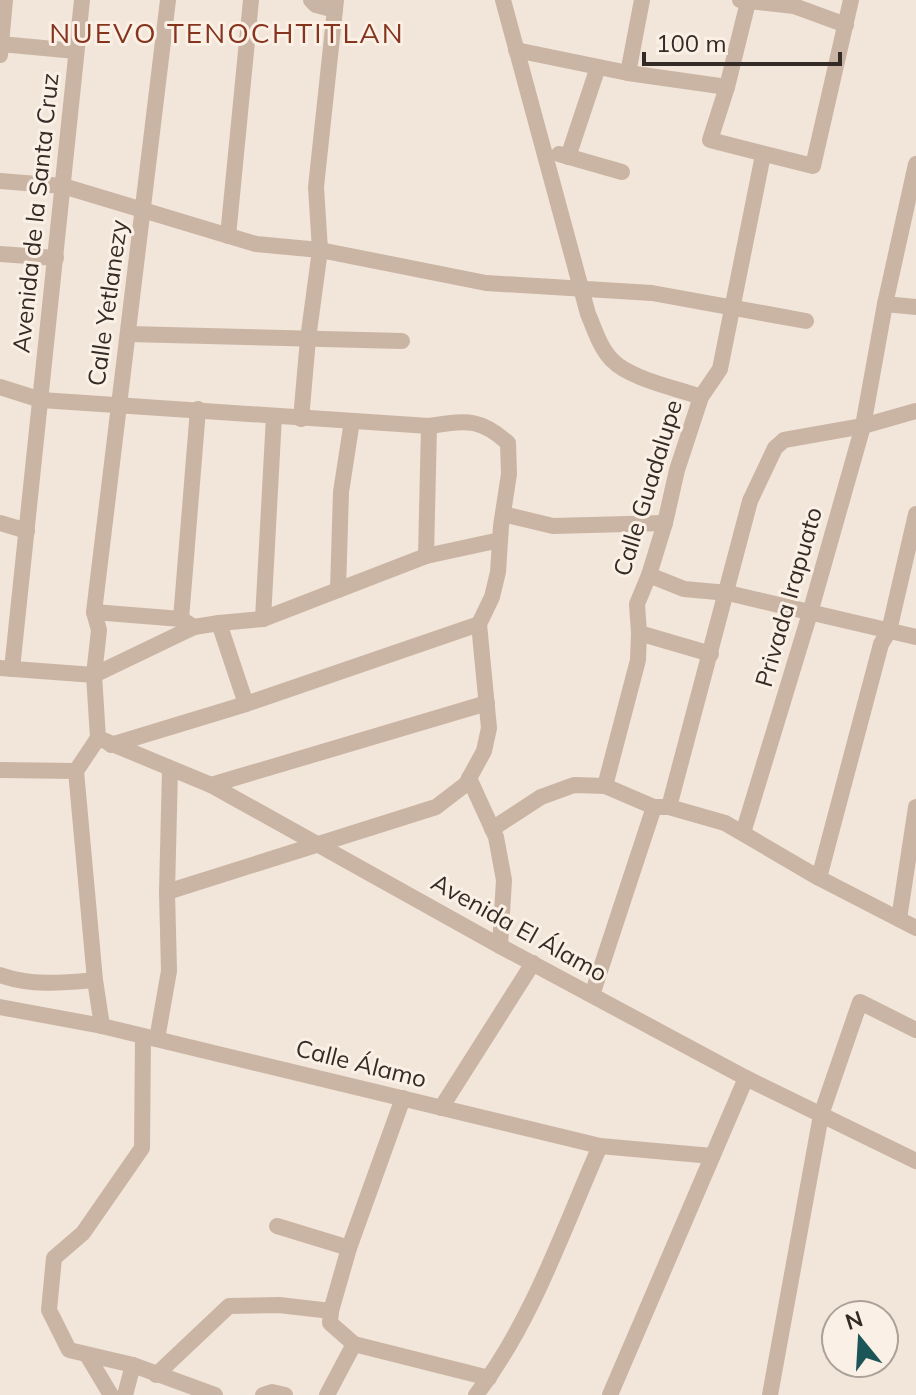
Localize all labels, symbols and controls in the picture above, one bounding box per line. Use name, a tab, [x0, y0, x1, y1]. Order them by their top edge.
district label: NUEVO TENOCHTITLAN	[49, 15, 405, 50]
scale bar	[644, 16, 840, 66]
text: 100 m	[656, 28, 727, 58]
street label: Avenida de la Santa Cruz	[5, 71, 65, 354]
street label: Calle Yetlanezy	[80, 218, 134, 388]
street label: Calle Guadalupe	[606, 396, 688, 579]
street label: Privada Irapuato	[748, 503, 828, 690]
street label: Avenida El Álamo	[426, 866, 613, 988]
street label: Calle Álamo	[293, 1032, 430, 1094]
north arrow	[820, 1299, 900, 1379]
text: N	[842, 1304, 866, 1336]

